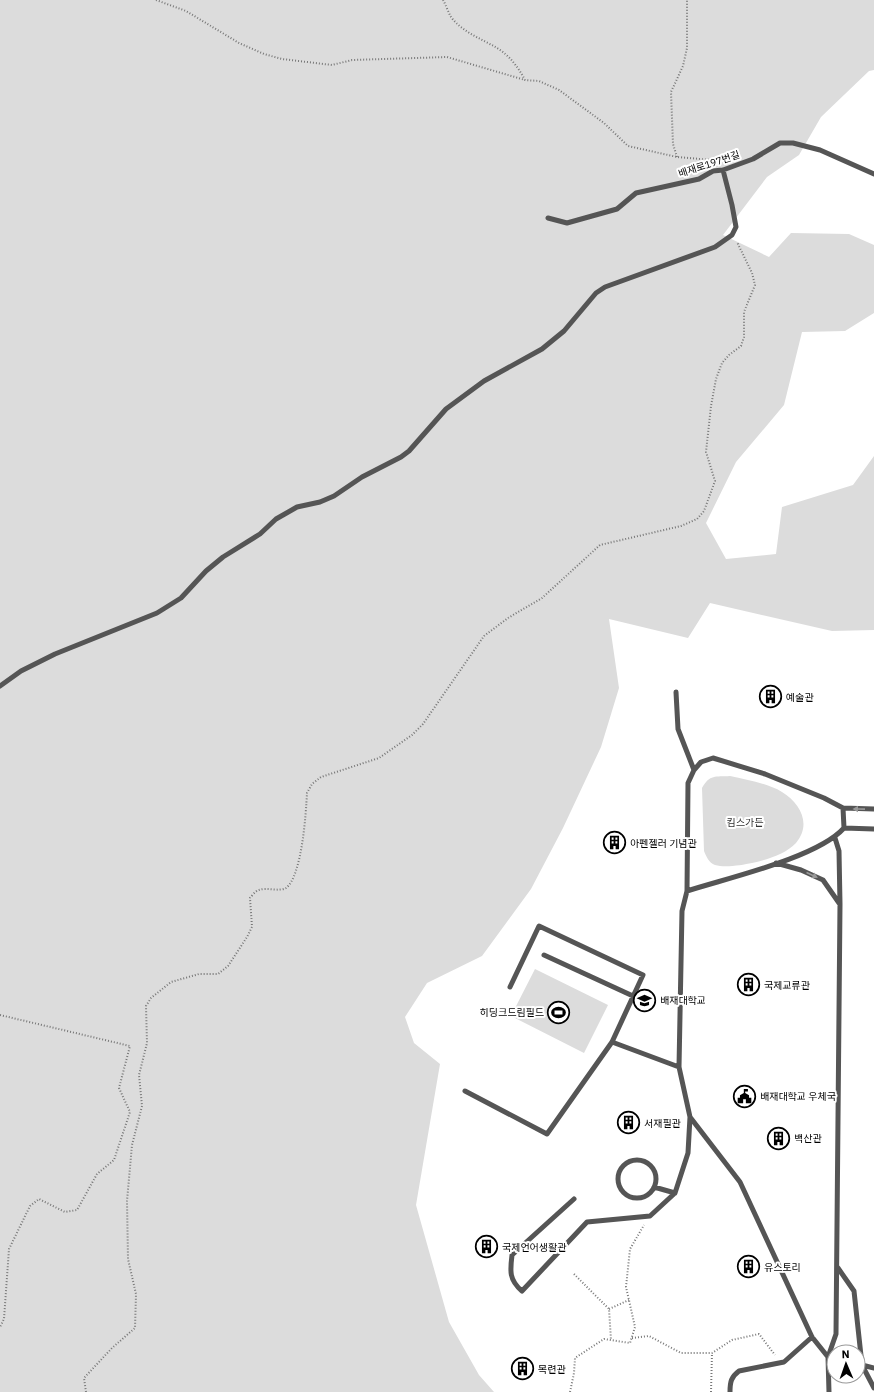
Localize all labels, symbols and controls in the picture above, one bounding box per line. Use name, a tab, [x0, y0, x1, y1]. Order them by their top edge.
street label: 배재로197번길	[677, 148, 741, 180]
building icon: 예술관	[757, 684, 783, 710]
place label: 예술관	[786, 691, 814, 704]
one-way arrow	[852, 806, 865, 812]
park label: 킴스가든	[727, 816, 763, 829]
building icon: 아펜젤러 기념관	[602, 830, 628, 856]
place label: 아펜젤러 기념관	[630, 837, 698, 850]
one-way arrow	[807, 872, 818, 878]
building icon: 국제교류관	[736, 972, 762, 998]
place label: 국제교류관	[764, 979, 811, 992]
school or university icon: 배재대학교	[632, 987, 658, 1013]
place label: 배재대학교	[660, 994, 706, 1007]
sports icon: 히딩크드림필드	[546, 999, 572, 1025]
place label: 히딩크드림필드	[480, 1006, 544, 1019]
public building icon: 배재대학교 우체국	[731, 1083, 757, 1109]
place label: 배재대학교 우체국	[760, 1090, 836, 1103]
building icon: 서재필관	[616, 1110, 642, 1136]
place label: 서재필관	[644, 1117, 682, 1130]
building icon: 백산관	[765, 1125, 791, 1151]
place label: 백산관	[794, 1132, 822, 1145]
building icon: 국제언어생활관	[473, 1234, 499, 1260]
place label: 국제언어생활관	[502, 1241, 567, 1254]
building icon: 유스토리	[735, 1254, 761, 1280]
place label: 유스토리	[764, 1261, 801, 1274]
north arrow	[826, 1344, 866, 1384]
text: N	[841, 1347, 850, 1361]
building icon: 목련관	[510, 1356, 536, 1382]
place label: 목련관	[538, 1363, 566, 1376]

